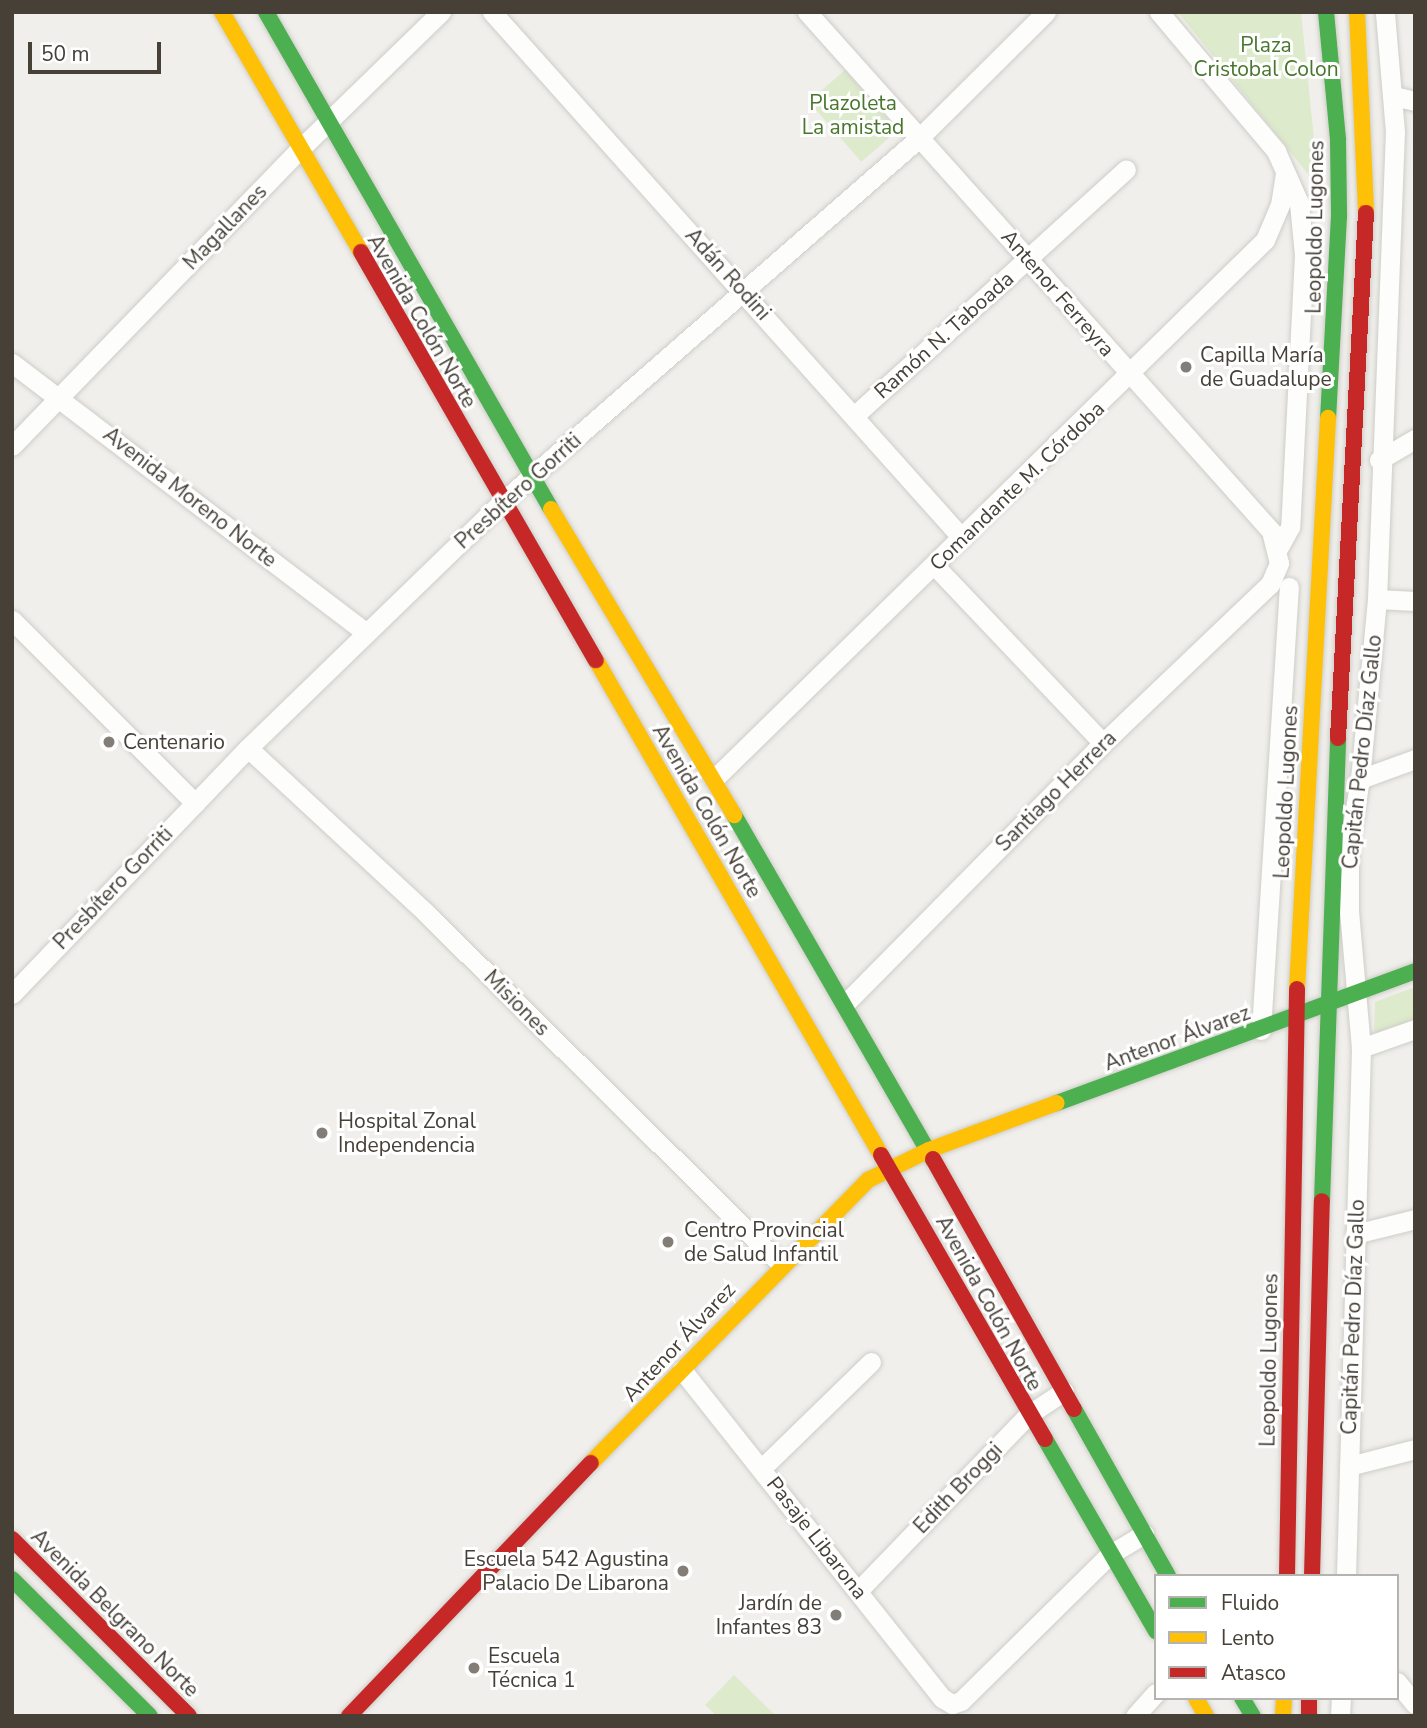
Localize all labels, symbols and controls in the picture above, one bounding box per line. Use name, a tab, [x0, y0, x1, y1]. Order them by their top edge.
scale bar	[32, 28, 164, 72]
park label: Plaza Cristobal Colon	[1193, 32, 1339, 82]
text: 50 m	[41, 40, 90, 68]
park label: Plazoleta La amistad	[802, 90, 904, 140]
street label: Leopoldo Lugones	[1301, 140, 1329, 314]
street label: Magallanes	[178, 179, 272, 275]
street label: Adán Rodini	[680, 223, 776, 325]
street label: Antenor Ferreyra	[996, 224, 1120, 362]
street label: Avenida Colón Norte	[362, 230, 482, 412]
street label: Ramón N. Taboada	[869, 266, 1019, 404]
place label: Capilla María de Guadalupe	[1200, 342, 1332, 392]
marker: Capilla María de Guadalupe	[1178, 359, 1194, 375]
street label: Comandante M. Córdoba	[924, 396, 1110, 576]
street label: Avenida Moreno Norte	[98, 421, 282, 573]
street label: Presbítero Gorriti	[450, 428, 586, 554]
street label: Capitán Pedro Díaz Gallo	[1337, 634, 1387, 870]
street label: Leopoldo Lugones	[1269, 705, 1303, 879]
street label: Avenida Colón Norte	[647, 720, 767, 902]
street label: Santiago Herrera	[990, 725, 1122, 857]
place label: Centenario	[123, 729, 225, 755]
marker: Centenario	[101, 734, 117, 750]
street label: Presbítero Gorriti	[48, 821, 178, 955]
street label: Misiones	[479, 965, 555, 1041]
street label: Antenor Álvarez	[1101, 1000, 1253, 1076]
place label: Hospital Zonal Independencia	[338, 1108, 476, 1158]
marker: Hospital Zonal Independencia	[312, 1123, 332, 1143]
street label: Capitán Pedro Díaz Gallo	[1336, 1199, 1370, 1435]
street label: Avenida Colón Norte	[930, 1211, 1048, 1395]
place label: Centro Provincial de Salud Infantil	[684, 1217, 844, 1267]
marker: Centro Provincial de Salud Infantil	[658, 1232, 678, 1252]
street label: Leopoldo Lugones	[1255, 1273, 1283, 1447]
street label: Antenor Álvarez	[617, 1277, 741, 1407]
street label: Edith Broggi	[908, 1437, 1008, 1539]
street label: Pasaje Libarona	[761, 1472, 873, 1604]
street label: Avenida Belgrano Norte	[26, 1524, 204, 1702]
place label: Escuela 542 Agustina Palacio De Libarona	[464, 1546, 669, 1596]
marker: Escuela 542 Agustina Palacio De Libarona	[675, 1563, 691, 1579]
legend	[1154, 1574, 1399, 1700]
text: Fluido	[1221, 1589, 1279, 1617]
place label: Jardín de Infantes 83	[716, 1590, 822, 1640]
marker: Jardín de Infantes 83	[828, 1607, 844, 1623]
text: Lento	[1221, 1624, 1274, 1652]
place label: Escuela Técnica 1	[488, 1643, 575, 1693]
text: Atasco	[1221, 1659, 1286, 1687]
marker: Escuela Técnica 1	[466, 1660, 482, 1676]

